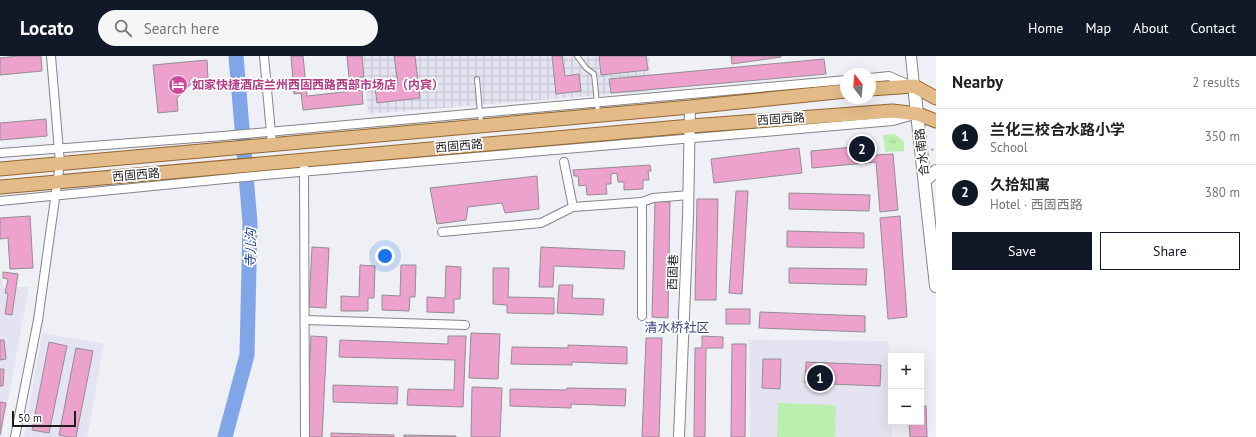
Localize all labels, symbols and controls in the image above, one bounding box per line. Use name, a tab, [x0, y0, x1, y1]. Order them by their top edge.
search box	[98, 10, 378, 46]
text: Locato	[20, 16, 74, 40]
icon: search	[112, 17, 134, 39]
text: Search here	[144, 19, 219, 38]
text: Home	[1028, 19, 1063, 37]
text: Map	[1085, 19, 1111, 37]
text: About	[1133, 19, 1169, 37]
text: Contact	[1191, 19, 1236, 37]
north arrow	[840, 68, 876, 104]
text: Nearby	[952, 71, 1003, 93]
hotel icon: 如家快捷酒店兰州西固西路西部市场店（内宾）	[167, 74, 189, 96]
text: 2 results	[1192, 74, 1240, 91]
place label: 如家快捷酒店兰州西固西路西部市场店（内宾）	[192, 77, 444, 92]
street label: 西固西路	[756, 109, 805, 128]
text: 兰化三校合水路小学	[990, 120, 1125, 139]
street label: 合水南路	[912, 127, 931, 177]
text: 1	[961, 128, 969, 145]
text: 350 m	[1205, 128, 1240, 145]
pin: 2	[849, 134, 875, 164]
street label: 西固西路	[434, 136, 484, 155]
text: School	[990, 139, 1028, 156]
street label: 西固西路	[111, 165, 161, 184]
text: 久拾知寓	[990, 175, 1050, 194]
text: 2	[961, 184, 969, 201]
text: 380 m	[1205, 184, 1240, 201]
text: Hotel · 西固西路	[990, 196, 1083, 213]
water label: 寺儿沟	[242, 226, 259, 268]
button: Save	[952, 232, 1092, 270]
button: Share	[1100, 232, 1240, 270]
your location	[375, 246, 395, 266]
street label: 西固巷	[664, 254, 681, 290]
district label: 清水桥社区	[644, 319, 710, 336]
map controls	[888, 353, 924, 425]
button: +	[888, 353, 924, 389]
pin: 1	[807, 363, 833, 393]
button: −	[888, 389, 924, 425]
scale bar	[12, 409, 76, 428]
text: 50 m	[18, 411, 42, 425]

